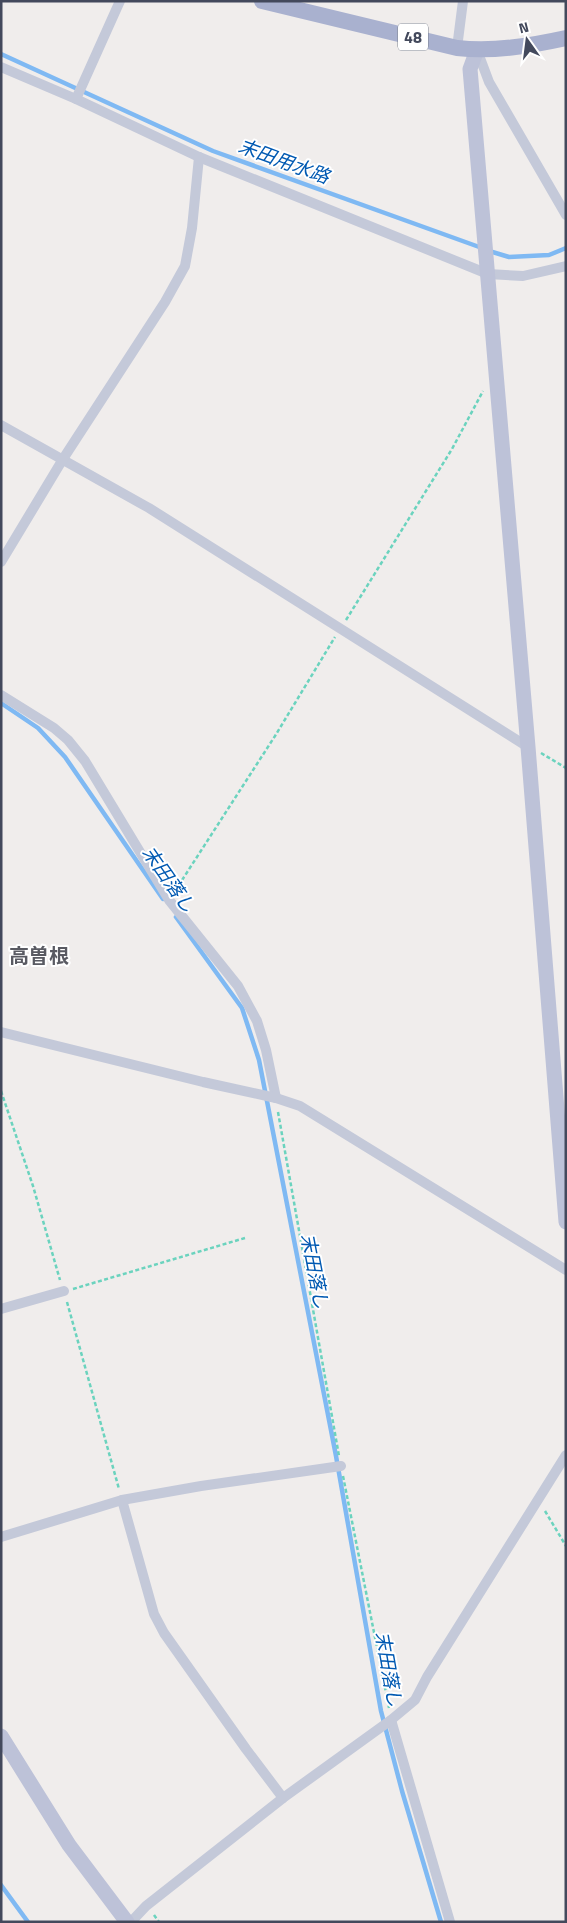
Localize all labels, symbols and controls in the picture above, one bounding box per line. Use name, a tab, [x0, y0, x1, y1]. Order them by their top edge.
north arrow	[502, 15, 552, 65]
text: N	[516, 16, 531, 38]
road number: 48	[398, 24, 428, 51]
water label: 末田用水路	[235, 131, 336, 191]
water label: 末田落し	[136, 839, 203, 918]
district label: 高曽根	[9, 940, 69, 971]
water label: 末田落し	[294, 1231, 337, 1311]
water label: 末田落し	[369, 1629, 410, 1709]

